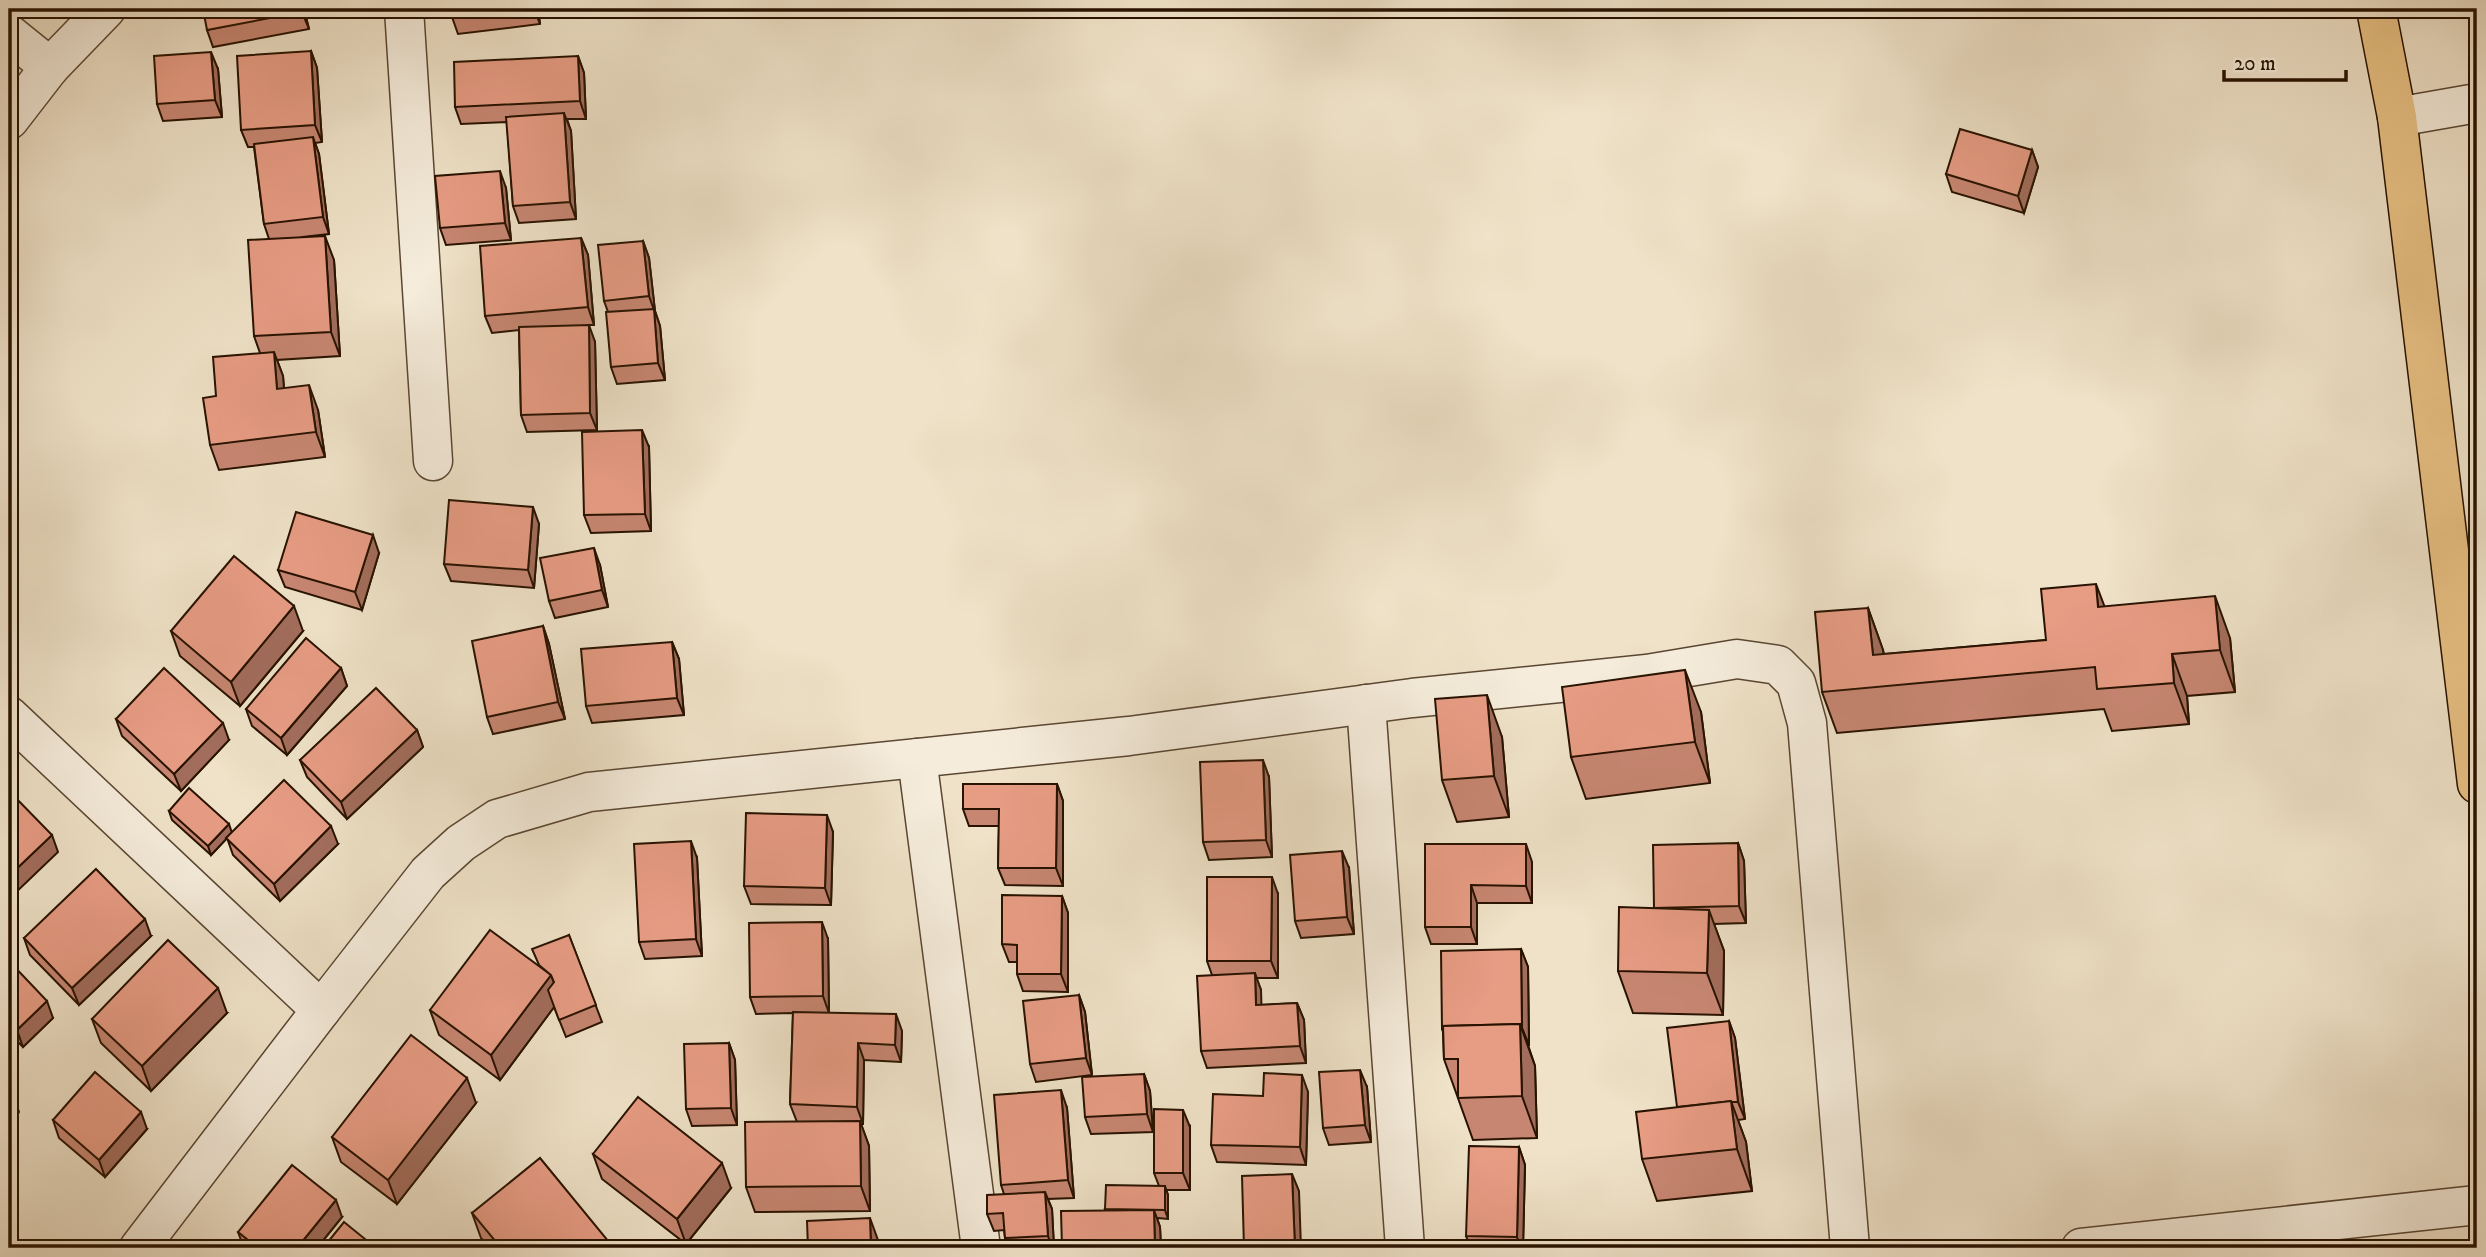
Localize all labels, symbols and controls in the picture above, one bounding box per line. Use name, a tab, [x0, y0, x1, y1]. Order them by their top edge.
scale bar	[2224, 38, 2346, 82]
text: 20 m	[2234, 51, 2276, 77]

